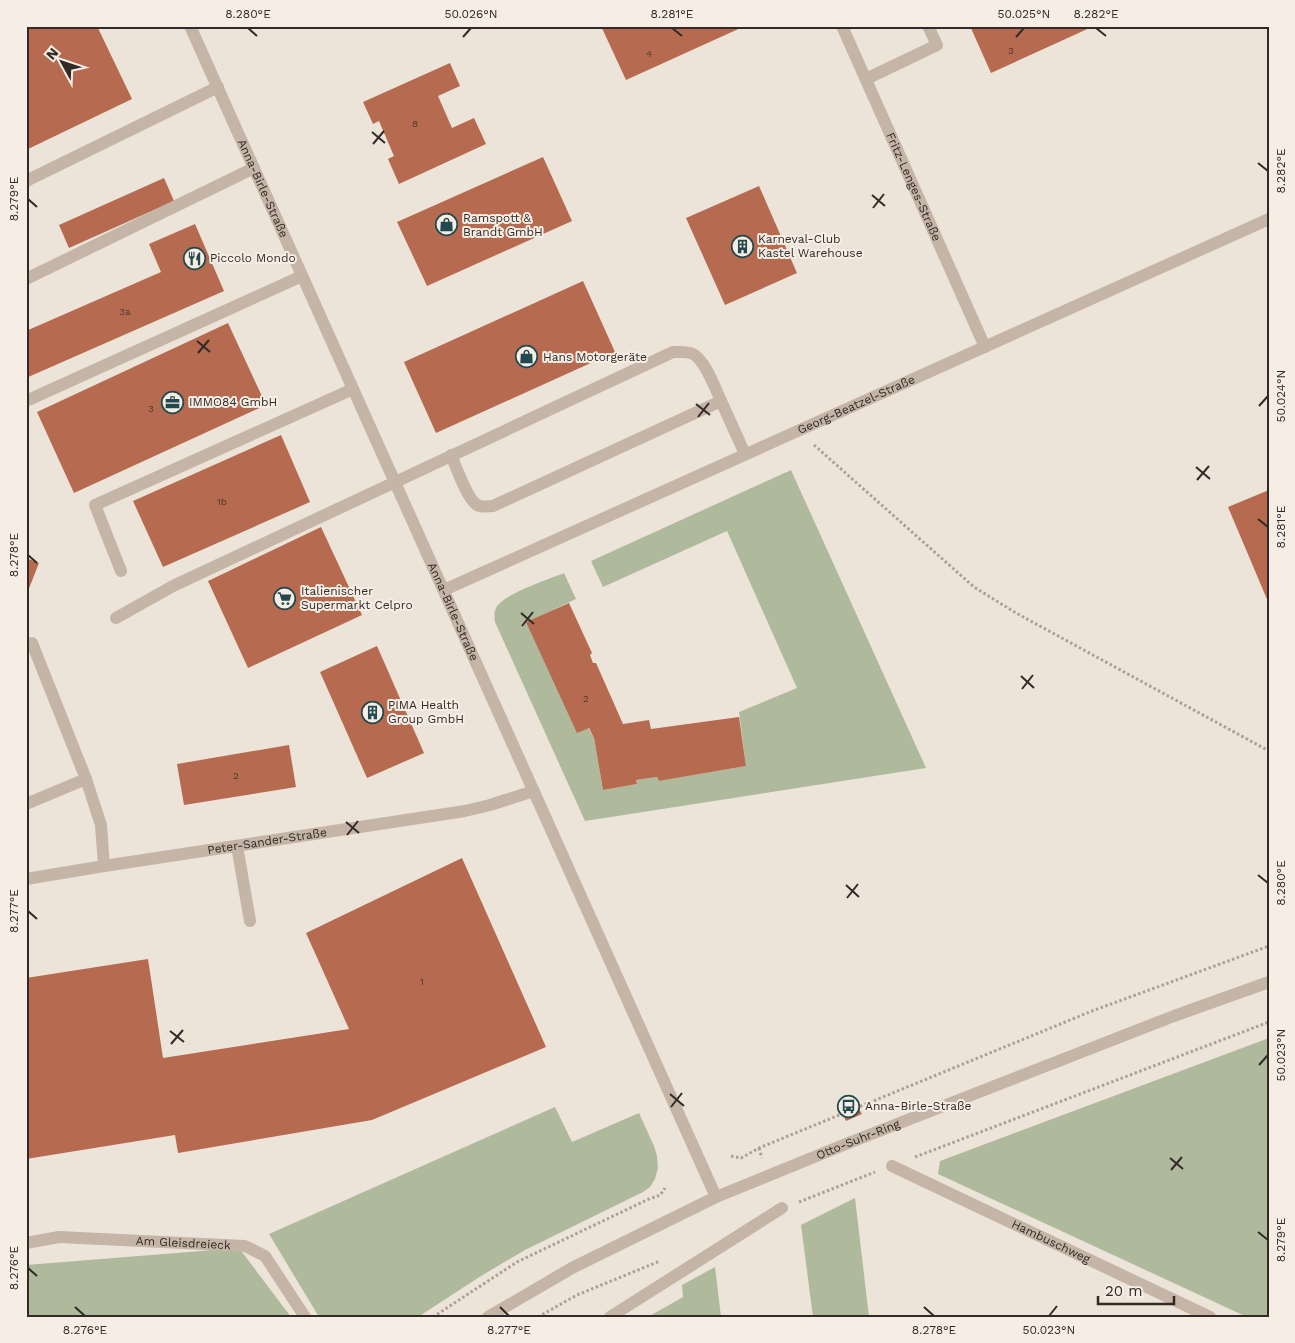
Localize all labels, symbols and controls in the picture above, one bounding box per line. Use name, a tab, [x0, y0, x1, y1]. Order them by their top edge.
text: 8.280°E	[225, 7, 271, 21]
text: 50.026°N	[444, 7, 498, 21]
text: 8.281°E	[651, 7, 694, 21]
text: 50.025°N	[998, 7, 1050, 21]
text: 8.282°E	[1073, 7, 1119, 21]
north arrow	[38, 38, 88, 88]
text: N	[43, 45, 62, 63]
house number: 3	[1008, 45, 1014, 56]
house number: 4	[646, 48, 652, 59]
house number: 8	[412, 118, 418, 129]
street label: Fritz-Lenges-Straße	[883, 130, 944, 243]
street label: Anna-Birle-Straße	[235, 137, 291, 240]
text: 8.282°E	[1274, 148, 1288, 194]
text: 8.279°E	[7, 176, 21, 221]
place label: Ramspott & Brandt GmbH	[463, 211, 543, 239]
shop icon: Ramspott & Brandt GmbH	[435, 213, 459, 237]
place label: Karneval-Club Kastel Warehouse	[758, 232, 863, 260]
building icon: Karneval-Club Kastel Warehouse	[730, 234, 754, 258]
restaurant icon: Piccolo Mondo	[182, 246, 206, 270]
place label: Piccolo Mondo	[210, 251, 296, 265]
house number: 3a	[119, 306, 131, 317]
shop icon: Hans Motorgeräte	[515, 345, 539, 369]
place label: Hans Motorgeräte	[543, 350, 647, 364]
text: 50.024°N	[1274, 370, 1288, 422]
street label: Georg-Beatzel-Straße	[795, 372, 917, 437]
office icon: IMMO84 GmbH	[161, 390, 185, 414]
place label: IMMO84 GmbH	[189, 395, 277, 409]
house number: 3	[148, 403, 154, 414]
house number: 1b	[217, 496, 227, 507]
text: 8.281°E	[1274, 505, 1288, 548]
text: 8.278°E	[7, 532, 21, 577]
street label: Anna-Birle-Straße	[425, 560, 481, 663]
place label: Italienischer Supermarkt Celpro	[301, 584, 413, 612]
supermarket icon: Italienischer Supermarkt Celpro	[273, 586, 297, 610]
house number: 2	[583, 693, 589, 704]
place label: PIMA Health Group GmbH	[388, 698, 464, 726]
building icon: PIMA Health Group GmbH	[360, 700, 384, 724]
house number: 2	[233, 770, 239, 781]
street label: Peter-Sander-Straße	[206, 825, 328, 857]
text: 8.280°E	[1274, 860, 1288, 906]
text: 8.277°E	[7, 889, 21, 933]
house number: 1	[420, 976, 424, 987]
text: 50.023°N	[1274, 1029, 1288, 1081]
bus stop icon: Anna-Birle-Straße	[837, 1094, 861, 1118]
place label: Anna-Birle-Straße	[865, 1099, 971, 1113]
street label: Otto-Suhr-Ring	[814, 1116, 902, 1162]
street label: Hambuschweg	[1009, 1217, 1093, 1266]
text: 8.279°E	[1274, 1217, 1288, 1262]
street label: Am Gleisdreieck	[135, 1234, 231, 1252]
text: 8.276°E	[7, 1246, 21, 1290]
scale bar	[1098, 1273, 1174, 1305]
text: 20 m	[1105, 1282, 1143, 1300]
text: 8.276°E	[63, 1323, 107, 1337]
text: 8.277°E	[487, 1323, 531, 1337]
text: 8.278°E	[912, 1323, 957, 1337]
text: 50.023°N	[1023, 1323, 1075, 1337]

